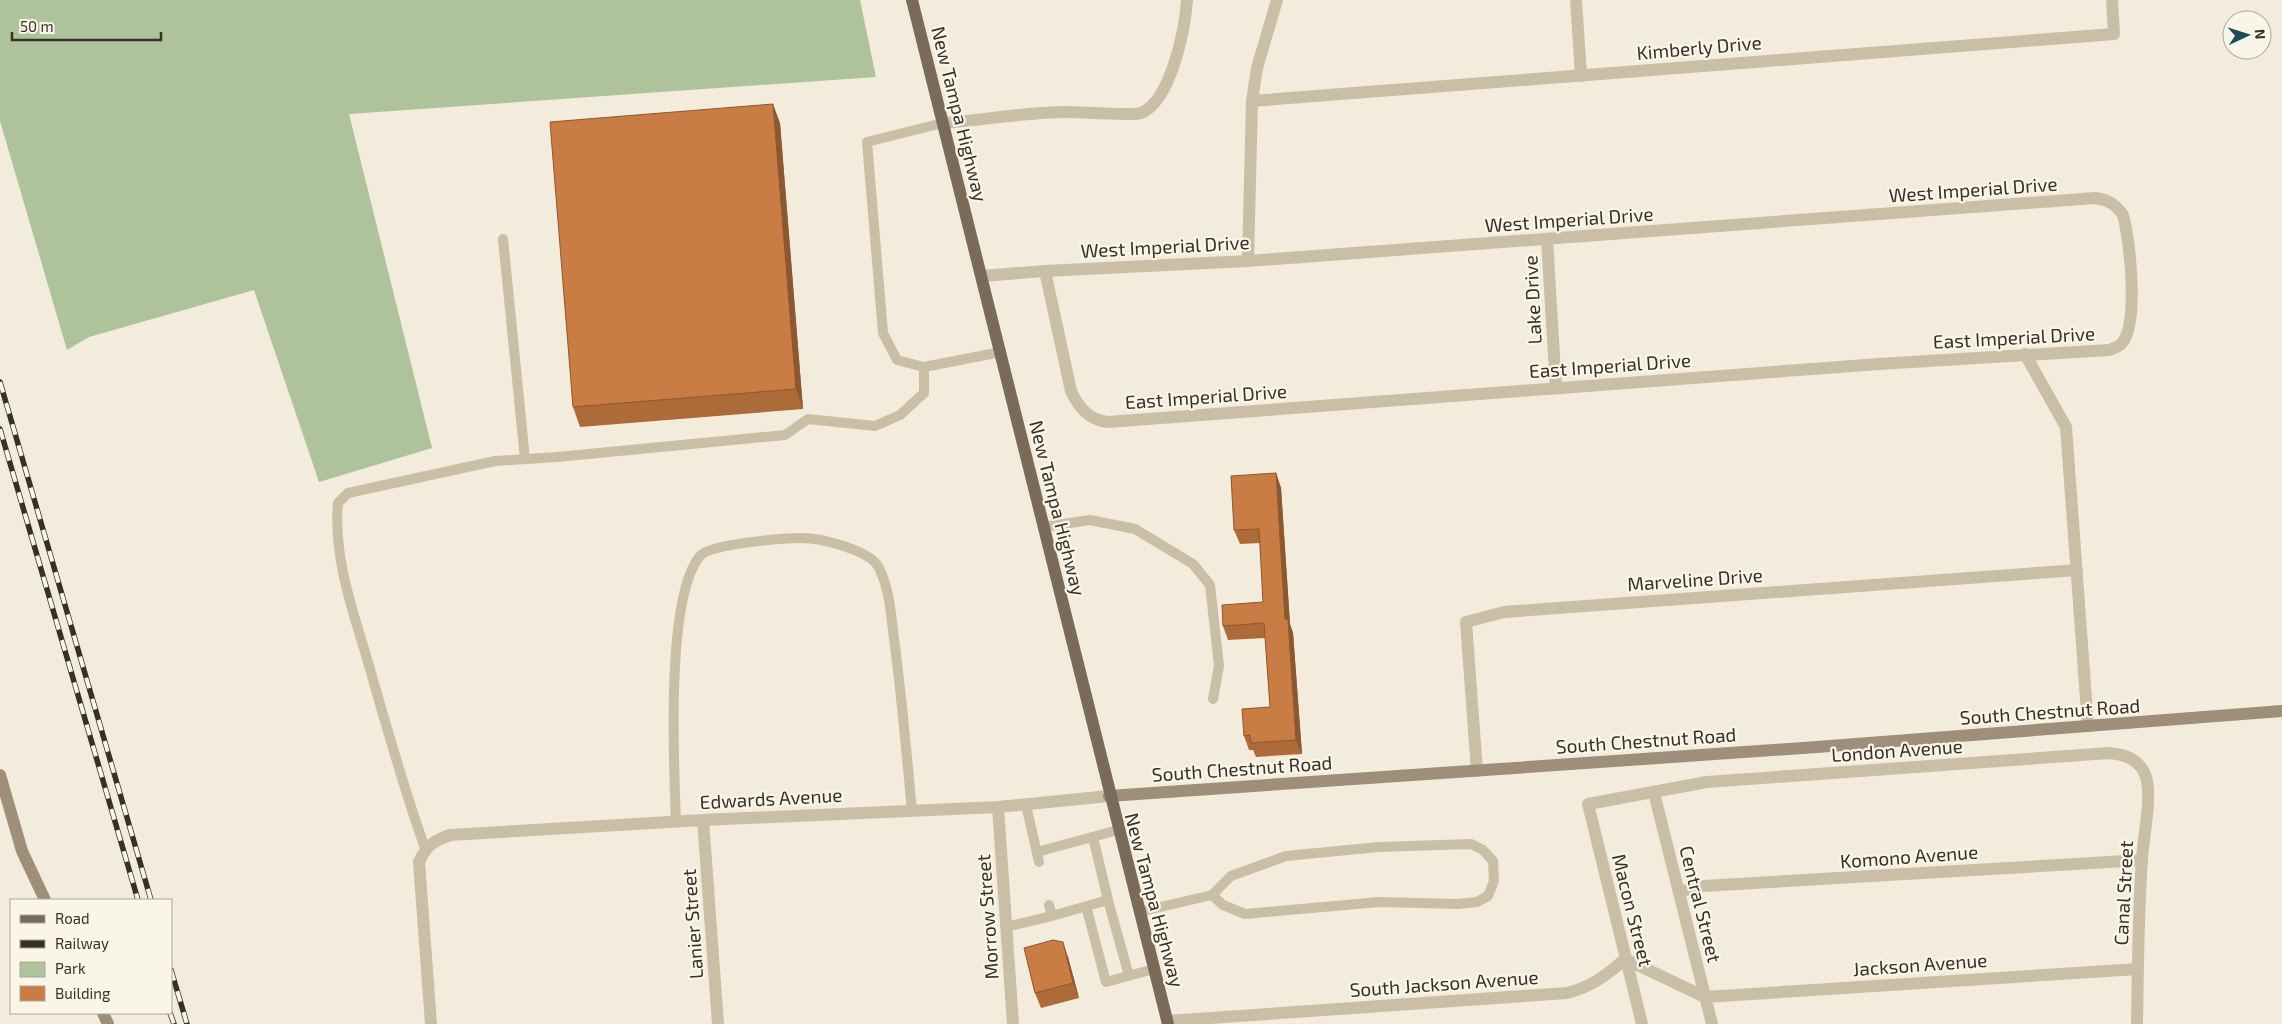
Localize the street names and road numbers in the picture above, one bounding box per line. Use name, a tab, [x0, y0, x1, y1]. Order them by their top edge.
street label: New Tampa Highway	[927, 24, 993, 204]
street label: Kimberly Drive	[1636, 30, 1762, 64]
street label: West Imperial Drive	[1888, 172, 2058, 206]
street label: West Imperial Drive	[1484, 202, 1654, 236]
street label: West Imperial Drive	[1080, 230, 1250, 262]
street label: Lake Drive	[1518, 255, 1546, 345]
street label: East Imperial Drive	[1932, 321, 2096, 353]
street label: East Imperial Drive	[1528, 348, 1692, 382]
street label: East Imperial Drive	[1124, 379, 1288, 413]
street label: New Tampa Highway	[1025, 418, 1091, 598]
street label: Marveline Drive	[1626, 563, 1764, 595]
street label: South Chestnut Road	[1959, 693, 2141, 729]
street label: South Chestnut Road	[1555, 722, 1737, 758]
street label: London Avenue	[1830, 734, 1964, 766]
street label: South Chestnut Road	[1151, 750, 1333, 786]
street label: Edwards Avenue	[699, 783, 843, 813]
street label: New Tampa Highway	[1121, 810, 1189, 990]
street label: Komono Avenue	[1839, 840, 1979, 872]
street label: Canal Street	[2109, 840, 2137, 946]
street label: Central Street	[1675, 843, 1727, 965]
street label: Macon Street	[1608, 851, 1658, 969]
street label: Morrow Street	[971, 854, 1003, 980]
street label: Lanier Street	[677, 868, 707, 980]
street label: Jackson Avenue	[1852, 948, 1988, 980]
street label: South Jackson Avenue	[1349, 965, 1539, 1001]

